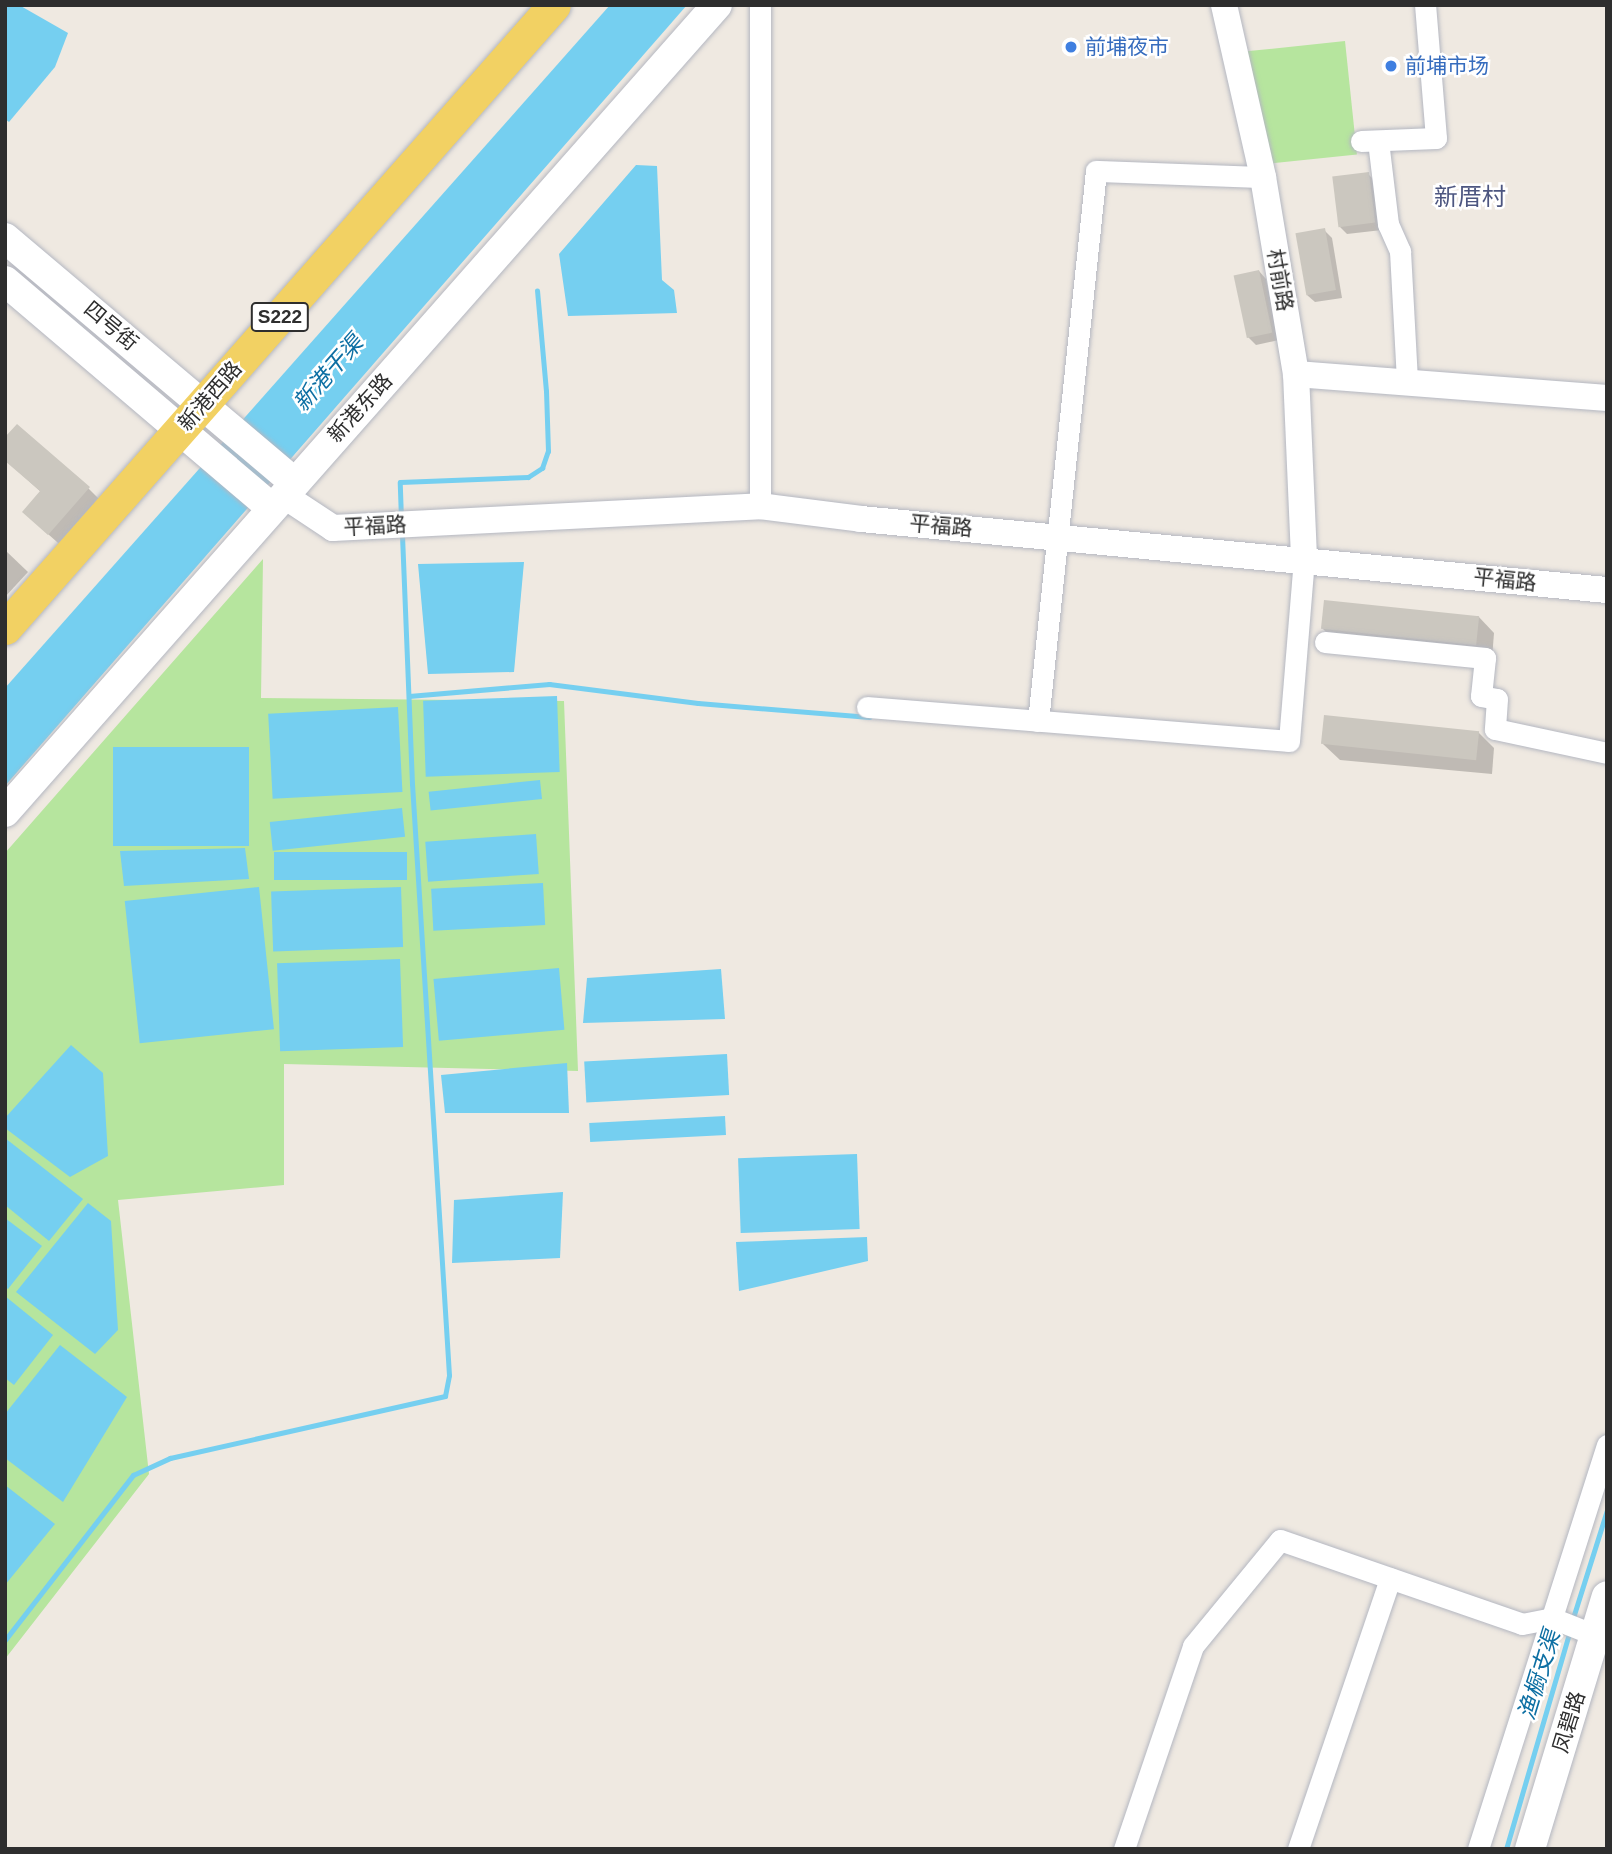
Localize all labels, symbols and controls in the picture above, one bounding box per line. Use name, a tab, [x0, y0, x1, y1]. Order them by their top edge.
place label: 前埔夜市	[1085, 34, 1169, 60]
marker: 前埔夜市	[1063, 39, 1079, 55]
place label: 前埔市场	[1405, 53, 1489, 79]
marker: 前埔市场	[1383, 58, 1399, 74]
district label: 新厝村	[1434, 183, 1506, 211]
street label: 村前路	[1262, 247, 1298, 313]
street label: 四号街	[79, 296, 143, 356]
road number: S222	[250, 302, 310, 332]
water label: 新港干渠	[287, 329, 369, 417]
street label: 新港西路	[173, 356, 247, 436]
street label: 新港东路	[323, 368, 397, 448]
street label: 平福路	[909, 511, 973, 541]
street label: 平福路	[343, 512, 407, 540]
street label: 平福路	[1472, 564, 1538, 596]
water label: 渔橱支渠	[1512, 1627, 1566, 1723]
street label: 凤碧路	[1548, 1688, 1590, 1756]

